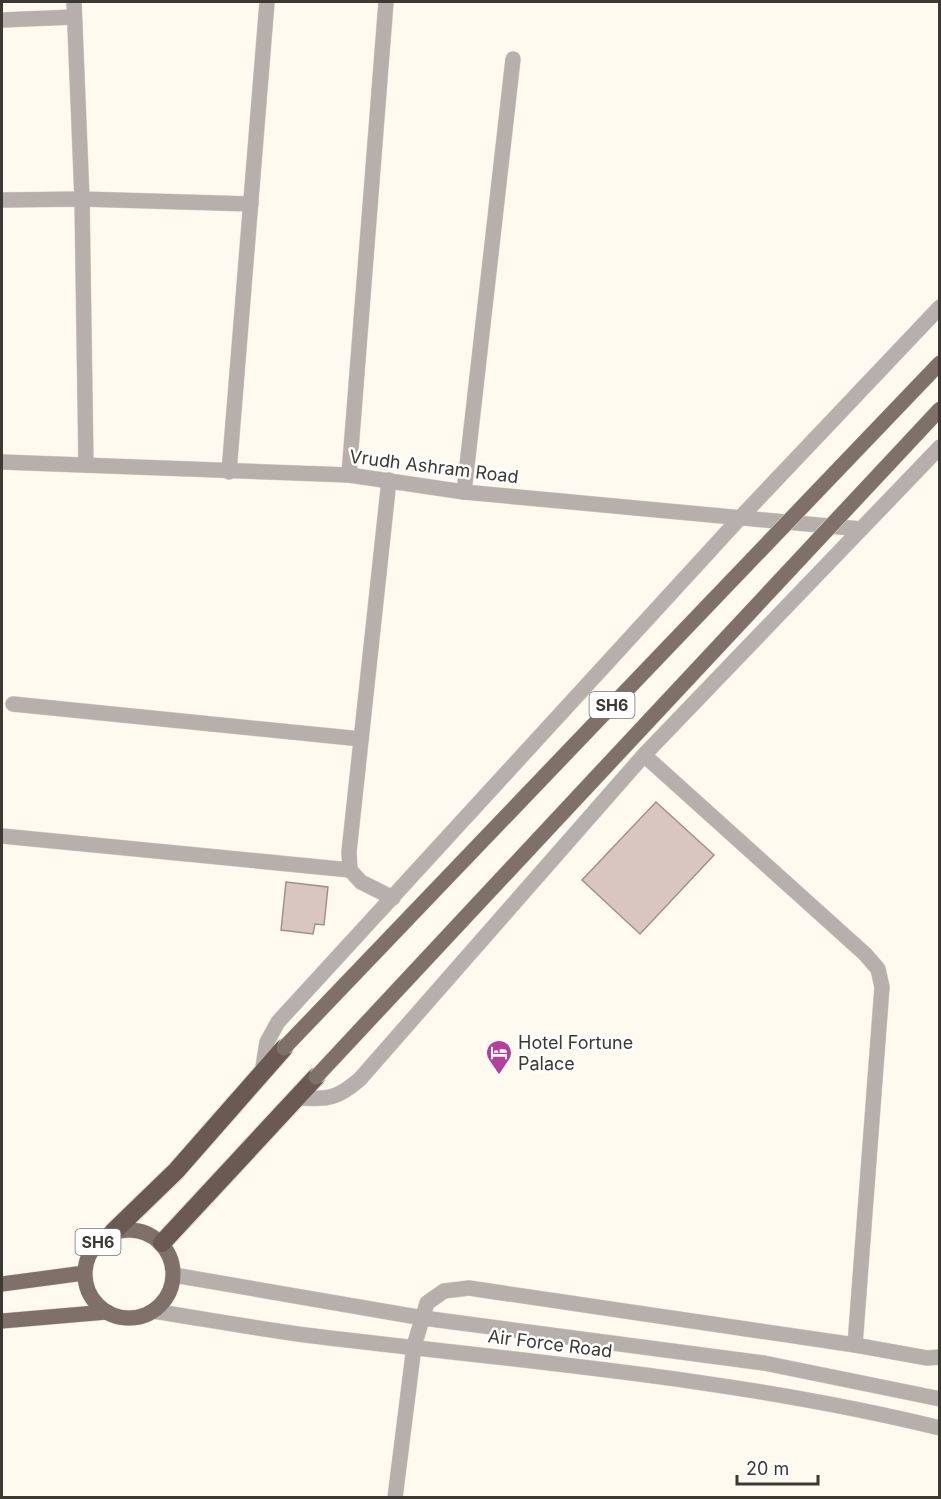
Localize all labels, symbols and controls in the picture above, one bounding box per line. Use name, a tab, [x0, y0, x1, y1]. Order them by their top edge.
street label: Vrudh Ashram Road	[348, 446, 520, 487]
road number: SH6	[590, 692, 634, 718]
place label: Hotel Fortune Palace	[518, 1032, 633, 1074]
hotel icon: Hotel Fortune Palace	[484, 1038, 514, 1076]
road number: SH6	[76, 1229, 120, 1255]
street label: Air Force Road	[487, 1325, 613, 1362]
scale bar	[737, 1448, 818, 1486]
text: 20 m	[746, 1458, 789, 1479]

